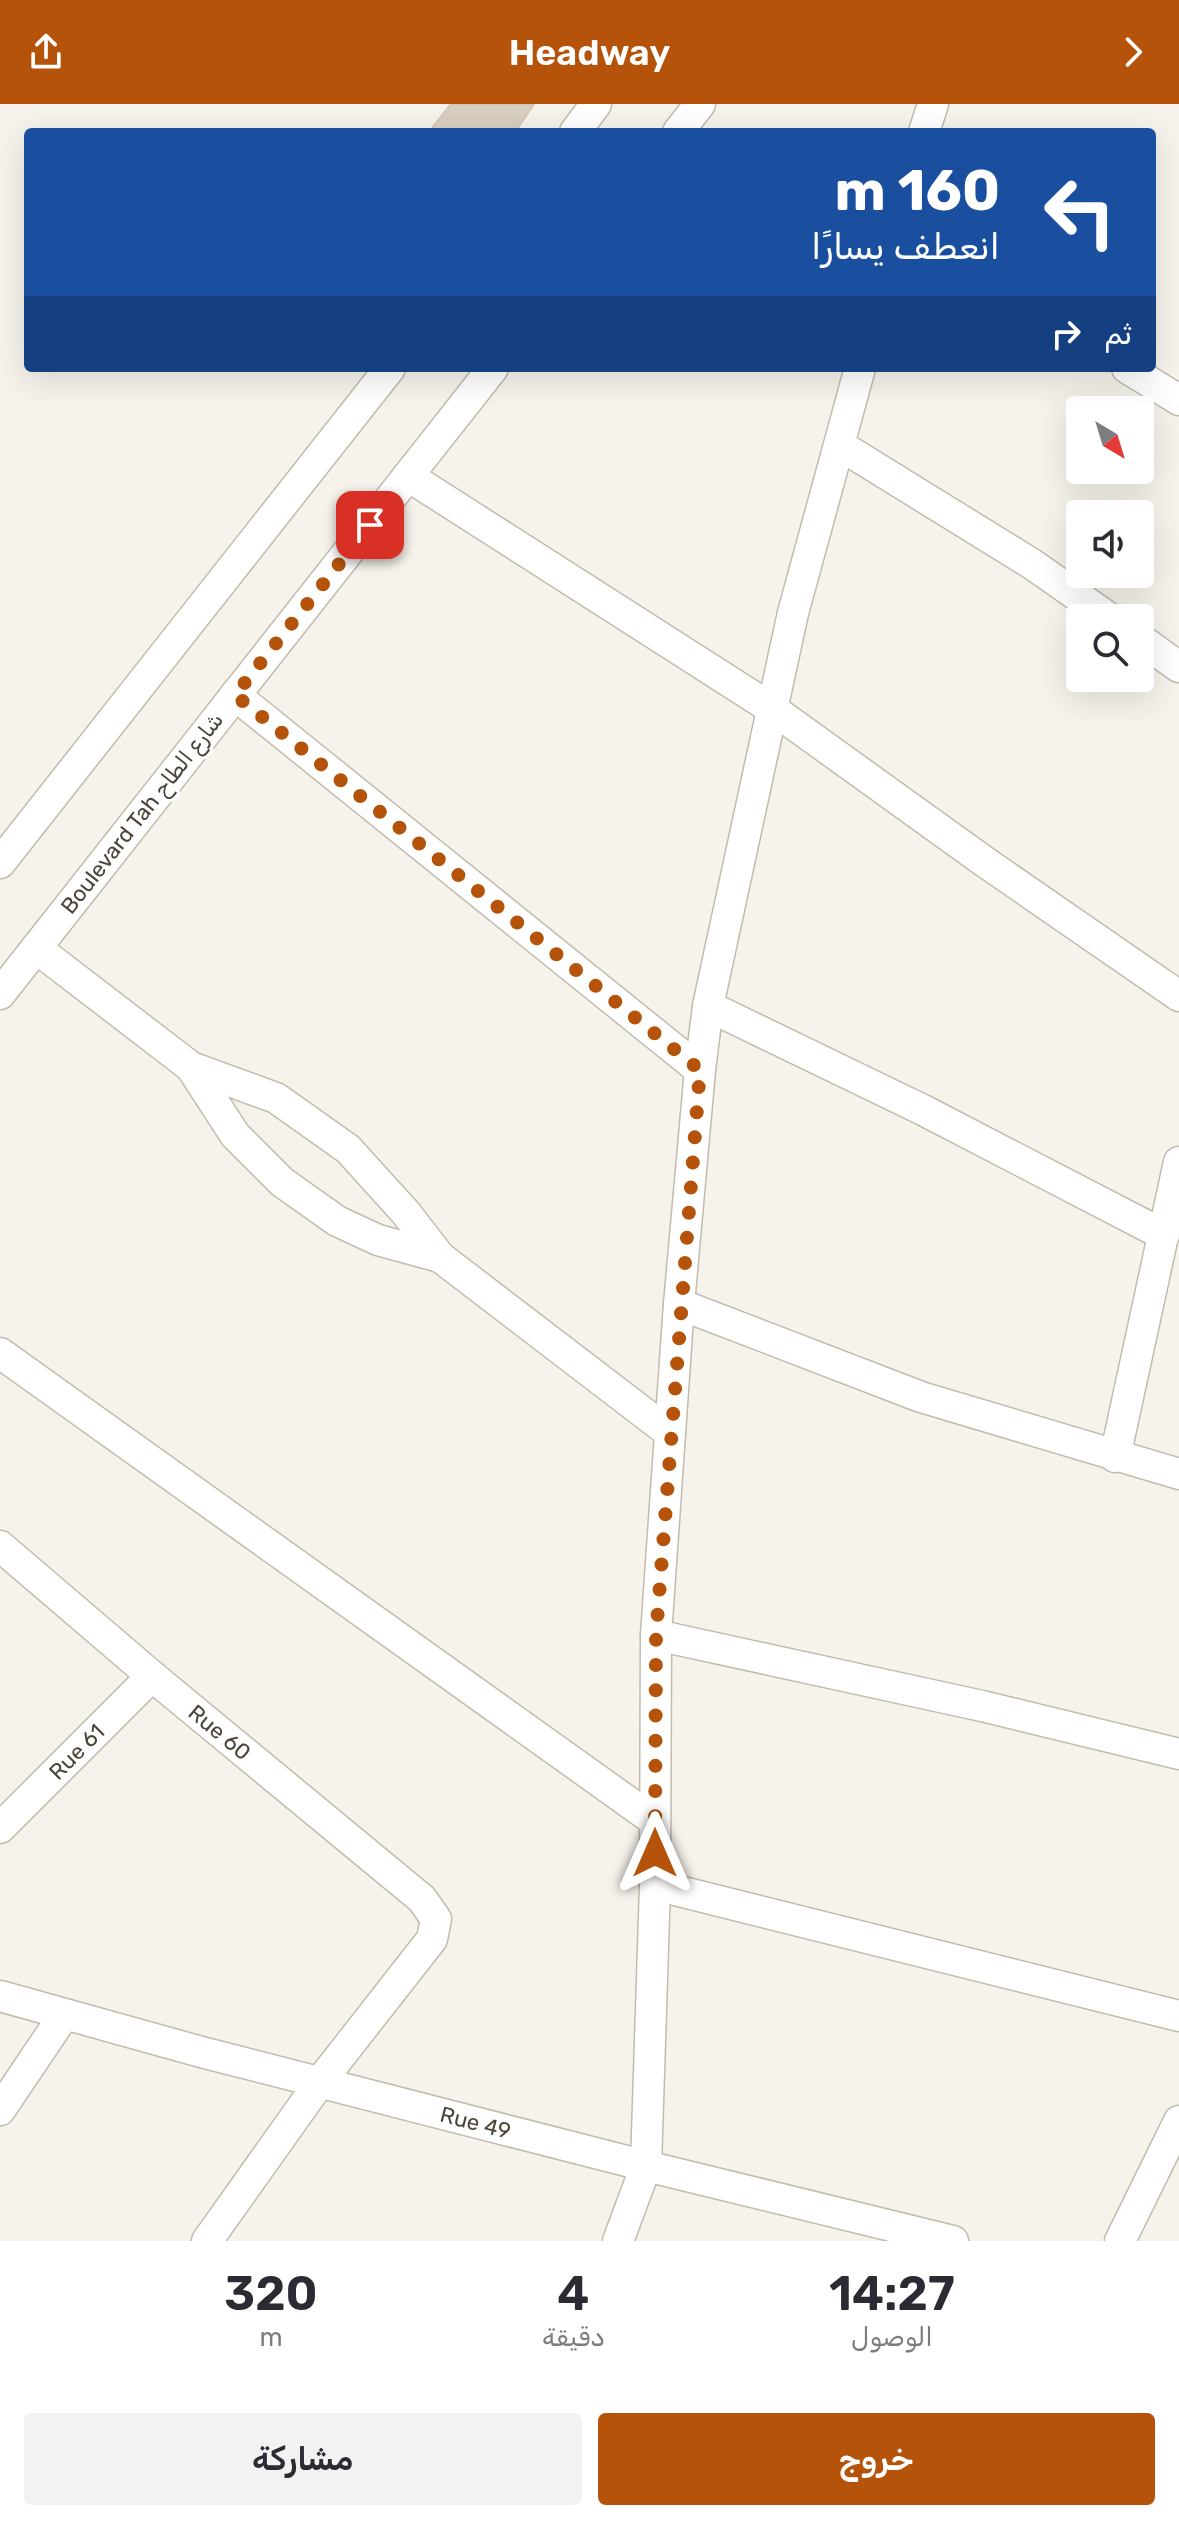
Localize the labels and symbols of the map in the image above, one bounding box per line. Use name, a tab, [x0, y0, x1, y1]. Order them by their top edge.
north arrow	[1066, 396, 1154, 484]
pin	[336, 491, 404, 559]
street label: Boulevard Tah شارع الطاح	[55, 707, 231, 920]
street label: Rue 60	[183, 1698, 256, 1766]
street label: Rue 61	[43, 1718, 110, 1785]
position arrow	[613, 1811, 697, 1895]
street label: Rue 49	[437, 2100, 514, 2144]

